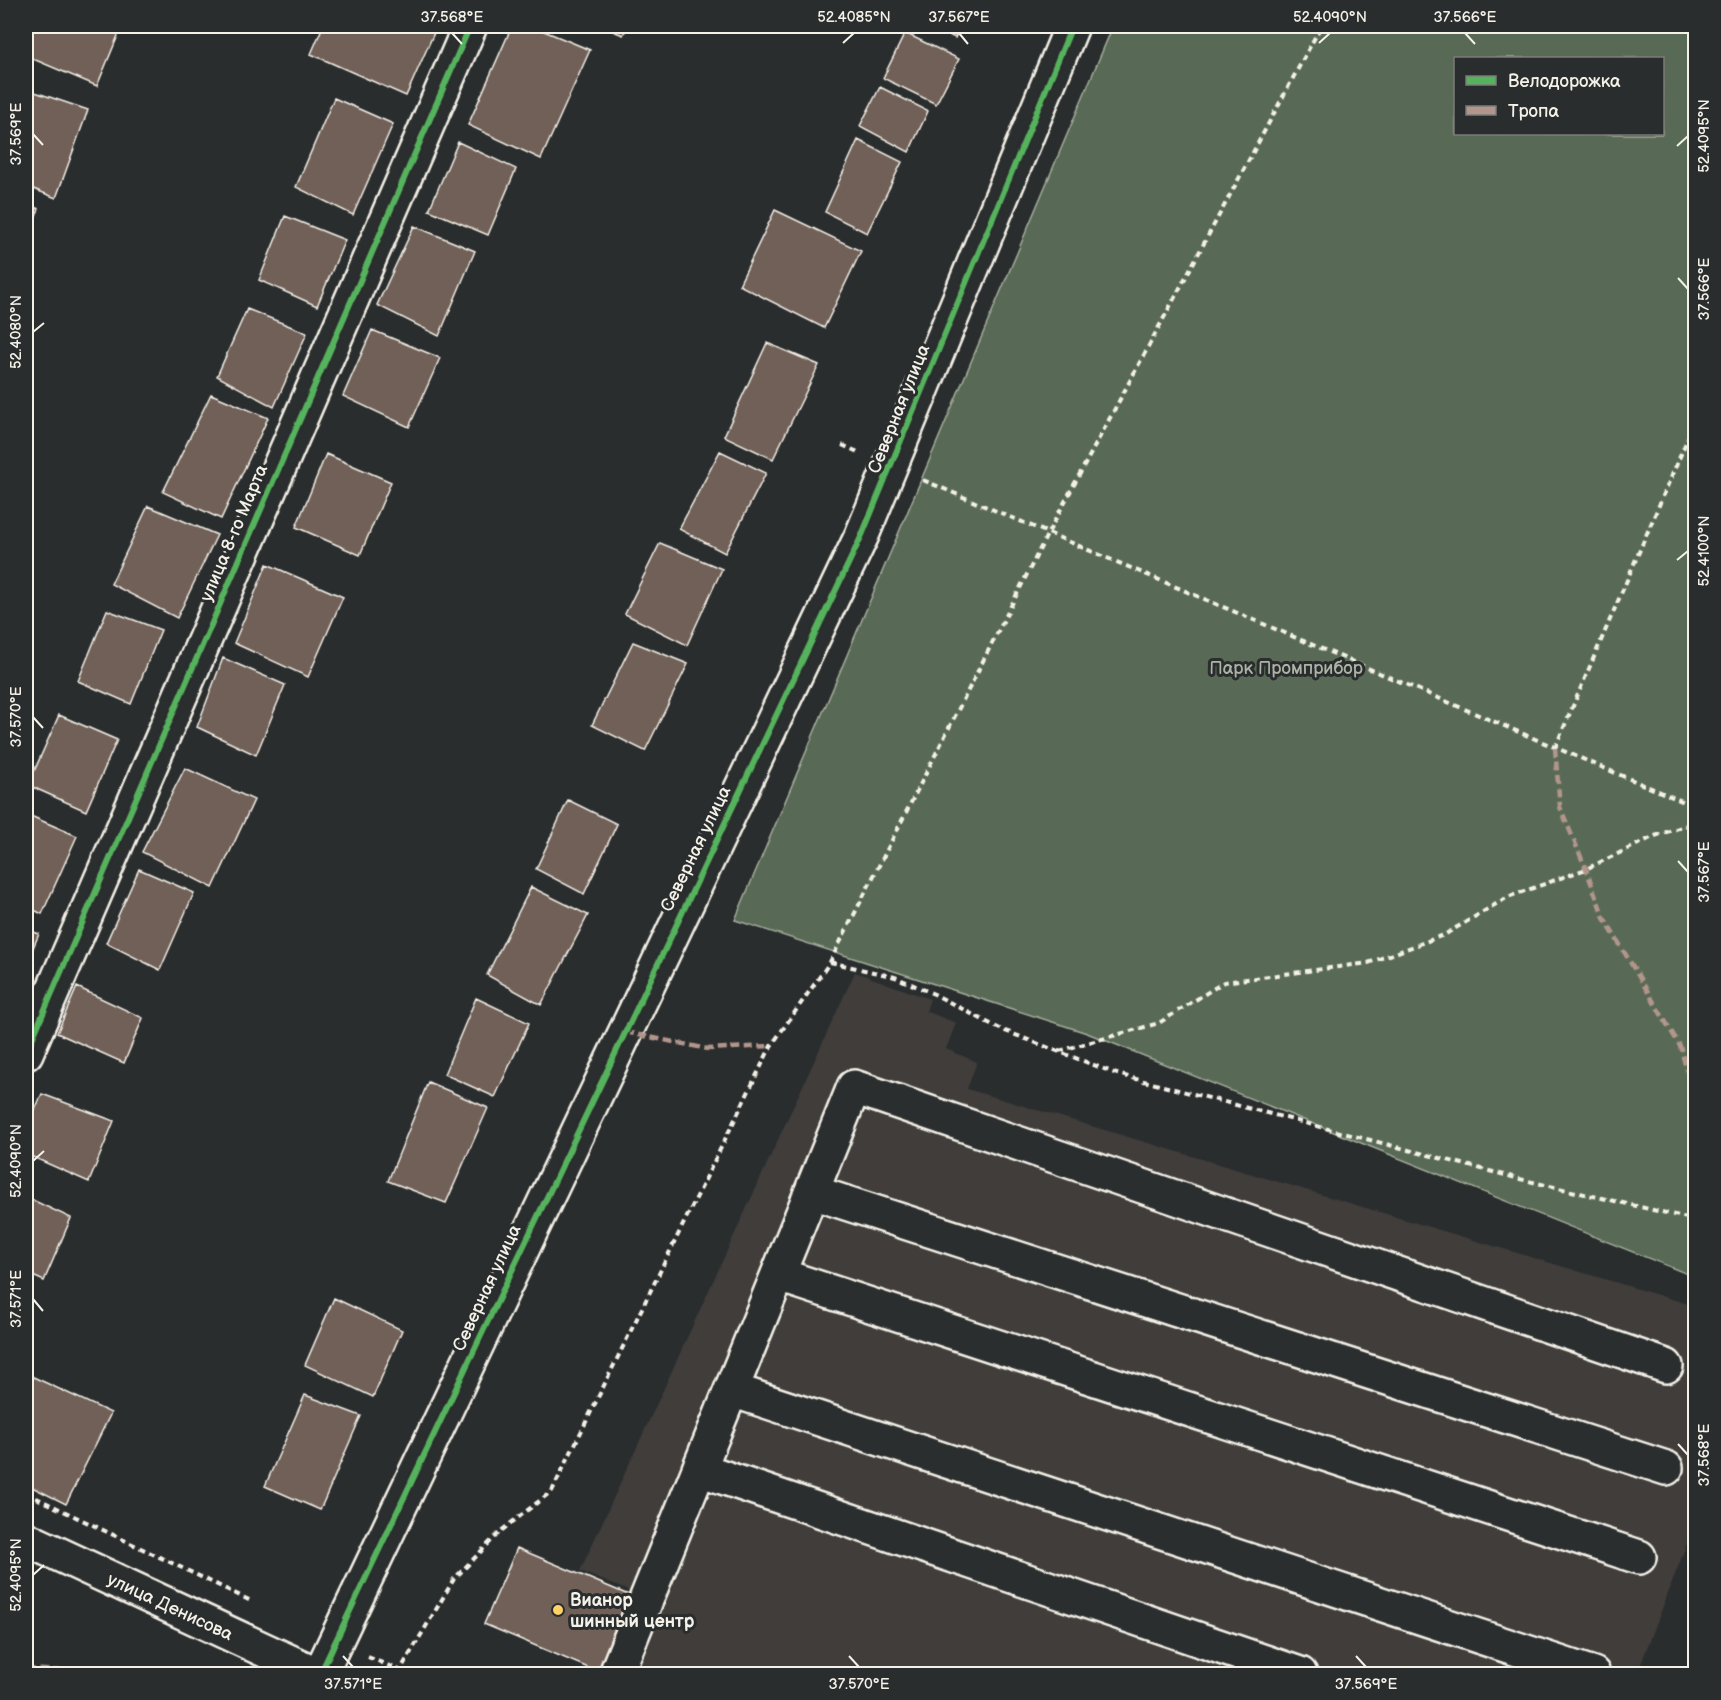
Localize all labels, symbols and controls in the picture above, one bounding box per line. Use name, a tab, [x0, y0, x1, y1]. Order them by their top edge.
text: 37.568°E	[421, 8, 484, 27]
text: 52.4085°N	[817, 8, 891, 27]
text: 37.567°E	[928, 8, 990, 27]
text: 52.4090°N	[1293, 8, 1367, 27]
text: 37.566°E	[1434, 8, 1497, 27]
legend	[1454, 57, 1664, 135]
text: Велодорожка	[1508, 71, 1621, 92]
text: 52.4095°N	[1695, 99, 1714, 173]
text: Тропа	[1508, 101, 1559, 122]
text: 37.569°E	[7, 103, 26, 165]
text: 37.566°E	[1695, 257, 1714, 320]
text: 52.4080°N	[7, 295, 26, 369]
street label: Северная улица	[864, 341, 935, 477]
street label: улица 8-го Марта	[196, 461, 272, 605]
text: 52.4100°N	[1695, 515, 1714, 587]
park label: Парк Промприбор	[1209, 658, 1363, 679]
text: 37.570°E	[7, 686, 26, 748]
street label: Северная улица	[656, 782, 736, 915]
text: 37.567°E	[1695, 841, 1714, 903]
text: 52.4090°N	[7, 1124, 26, 1198]
street label: Северная улица	[448, 1221, 526, 1355]
text: 37.571°E	[7, 1270, 26, 1328]
text: 37.568°E	[1695, 1423, 1714, 1486]
text: 52.4095°N	[7, 1538, 26, 1612]
street label: улица Денисова	[104, 1569, 236, 1645]
place label: Вианор шинный центр	[570, 1590, 695, 1632]
marker: Вианор шинный центр	[551, 1603, 565, 1617]
text: 37.571°E	[324, 1675, 382, 1694]
text: 37.570°E	[828, 1675, 890, 1694]
text: 37.569°E	[1335, 1675, 1397, 1694]

